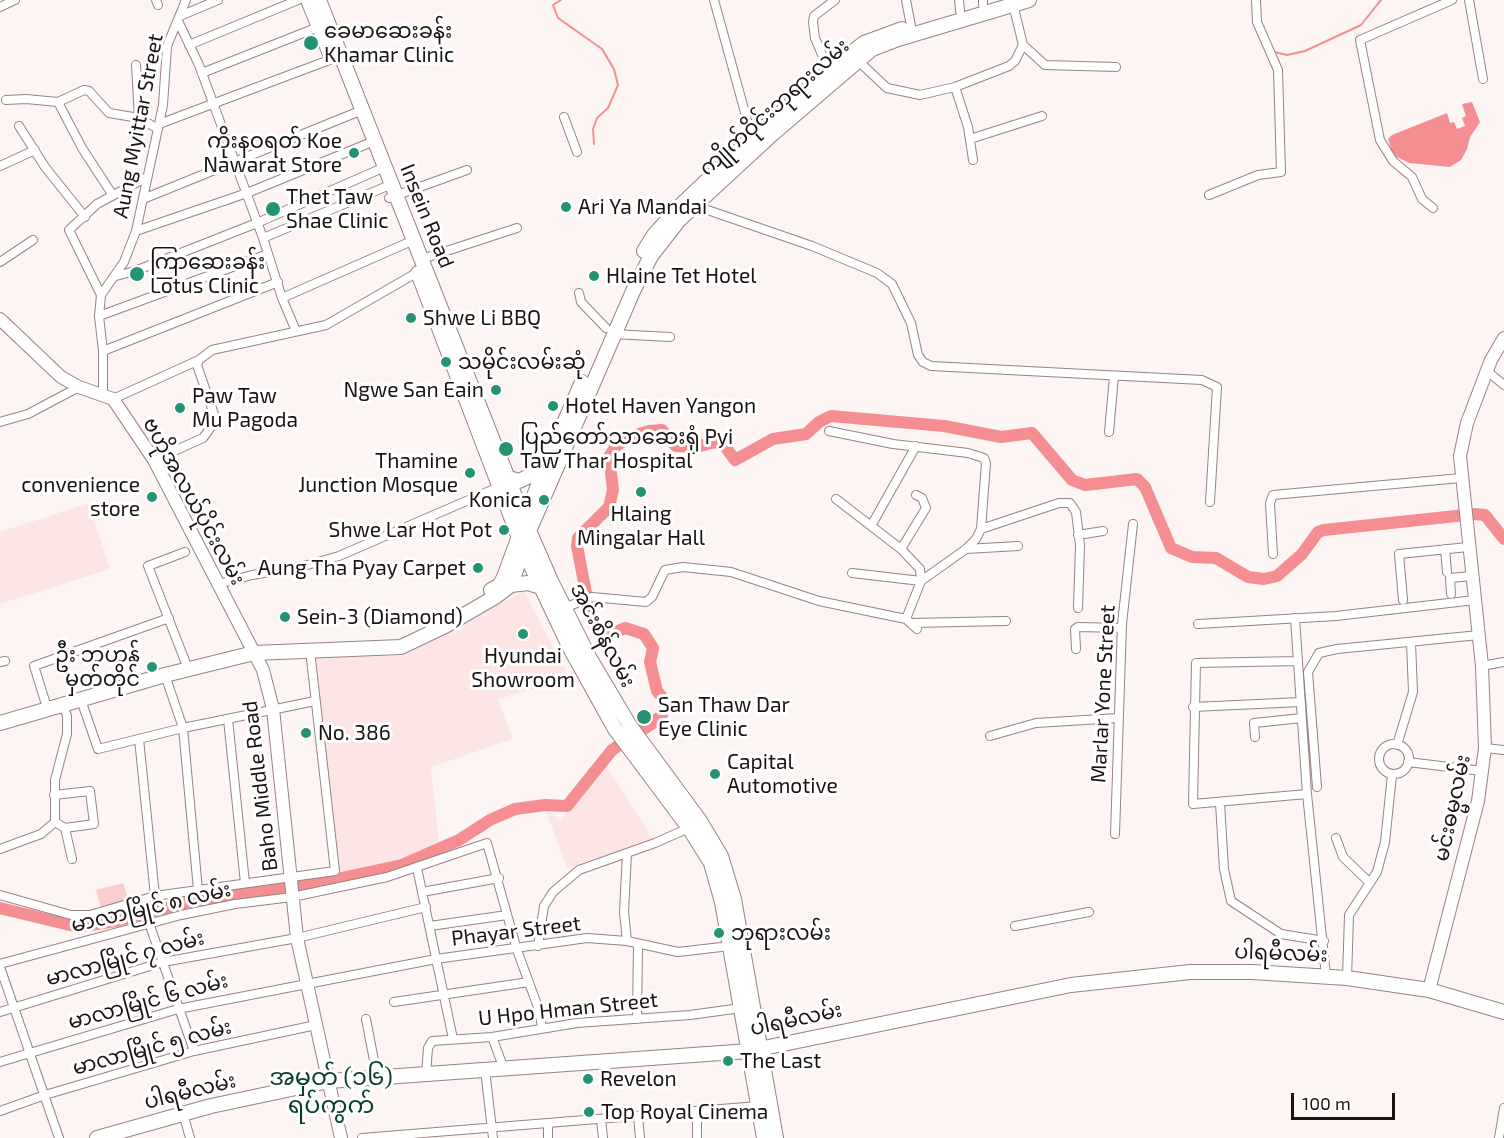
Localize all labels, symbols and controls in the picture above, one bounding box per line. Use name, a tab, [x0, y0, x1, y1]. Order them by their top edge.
place label: ခေမာဆေးခန်း Khamar Clinic	[324, 18, 454, 68]
street label: Aung Myittar Street	[108, 32, 168, 220]
street label: ကျိုက်ဝိုင်းဘုရားလမ်း	[694, 33, 854, 181]
marker: ခေမာဆေးခန်း Khamar Clinic	[302, 34, 320, 52]
place label: ကိုးနဝရတ် Koe Nawarat Store	[203, 128, 342, 178]
marker: ကိုးနဝရတ် Koe Nawarat Store	[347, 146, 361, 160]
street label: Insein Road	[395, 160, 459, 272]
place label: Thet Taw Shae Clinic	[286, 184, 389, 234]
place label: Ari Ya Mandai	[578, 194, 707, 220]
marker: Thet Taw Shae Clinic	[264, 200, 282, 218]
marker: Ari Ya Mandai	[559, 200, 573, 214]
place label: ကြာဆေးခန်း Lotus Clinic	[150, 249, 265, 299]
place label: Hlaine Tet Hotel	[606, 263, 756, 289]
marker: ကြာဆေးခန်း Lotus Clinic	[128, 265, 146, 283]
marker: Hlaine Tet Hotel	[587, 269, 601, 283]
place label: Shwe Li BBQ	[423, 305, 541, 331]
marker: Shwe Li BBQ	[404, 311, 418, 325]
place label: သမိုင်းလမ်းဆုံ	[458, 349, 586, 375]
marker: သမိုင်းလမ်းဆုံ	[439, 355, 453, 369]
place label: Ngwe San Eain	[343, 377, 484, 403]
place label: Paw Taw Mu Pagoda	[192, 383, 298, 433]
marker: Ngwe San Eain	[489, 383, 503, 397]
place label: Hotel Haven Yangon	[565, 393, 756, 419]
marker: Hotel Haven Yangon	[546, 399, 560, 413]
marker: Paw Taw Mu Pagoda	[173, 401, 187, 415]
street label: ဗဟိုအလယ်ပိုင်းလမ်း	[137, 413, 251, 589]
place label: ပြည်တော်သာဆေးရုံ Pyi Taw Thar Hospital	[520, 424, 733, 474]
marker: ပြည်တော်သာဆေးရုံ Pyi Taw Thar Hospital	[497, 440, 515, 458]
place label: Thamine Junction Mosque	[298, 448, 458, 498]
marker: Thamine Junction Mosque	[463, 466, 477, 480]
place label: convenience store	[21, 472, 140, 522]
marker: Hlaing Mingalar Hall	[634, 485, 648, 499]
place label: Konica	[469, 487, 532, 513]
marker: convenience store	[145, 490, 159, 504]
marker: Konica	[537, 493, 551, 507]
place label: Hlaing Mingalar Hall	[577, 501, 705, 551]
place label: Shwe Lar Hot Pot	[329, 517, 492, 543]
marker: Shwe Lar Hot Pot	[497, 523, 511, 537]
place label: Aung Tha Pyay Carpet	[258, 555, 466, 581]
marker: Aung Tha Pyay Carpet	[471, 561, 485, 575]
street label: အင်းစိန်လမ်း	[565, 579, 641, 691]
place label: Sein-3 (Diamond)	[297, 604, 463, 630]
street label: Marlar Yone Street	[1086, 604, 1120, 784]
marker: Sein-3 (Diamond)	[278, 610, 292, 624]
marker: Hyundai Showroom	[516, 627, 530, 641]
place label: ဦး ဘဟန် မှတ်တိုင်	[55, 642, 140, 692]
place label: Hyundai Showroom	[471, 643, 575, 693]
marker: ဦး ဘဟန် မှတ်တိုင်	[145, 660, 159, 674]
place label: San Thaw Dar Eye Clinic	[658, 692, 790, 742]
street label: Baho Middle Road	[237, 699, 283, 873]
marker: San Thaw Dar Eye Clinic	[635, 708, 653, 726]
place label: No. 386	[318, 720, 391, 746]
marker: No. 386	[299, 726, 313, 740]
place label: Capital Automotive	[727, 749, 838, 799]
street label: မင်းဓမ္မလမ်း	[1428, 752, 1476, 864]
marker: Capital Automotive	[708, 767, 722, 781]
street label: မာလာမြိုင် ၈ လမ်း	[69, 876, 233, 938]
street label: Phayar Street	[450, 911, 582, 951]
place label: ဘုရားလမ်း	[731, 920, 831, 946]
street label: မာလာမြိုင် ၇ လမ်း	[43, 925, 207, 991]
marker: ဘုရားလမ်း	[712, 926, 726, 940]
street label: ပါရမီလမ်း	[1234, 939, 1328, 967]
street label: မာလာမြိုင် ၆ လမ်း	[65, 968, 231, 1034]
street label: U Hpo Hman Street	[477, 987, 659, 1031]
street label: ပါရမီလမ်း	[748, 997, 844, 1041]
street label: မာလာမြိုင် ၅ လမ်း	[70, 1014, 234, 1080]
place label: The Last	[740, 1048, 821, 1074]
marker: The Last	[721, 1054, 735, 1068]
district label: အမှတ် (၁၆) ရပ်ကွက်	[269, 1063, 393, 1119]
place label: Revelon	[600, 1066, 677, 1092]
street label: ပါရမီလမ်း	[142, 1067, 238, 1115]
marker: Revelon	[581, 1072, 595, 1086]
scale bar	[1294, 1081, 1398, 1119]
text: 100 m	[1302, 1092, 1351, 1114]
place label: Top Royal Cinema	[601, 1099, 768, 1125]
marker: Top Royal Cinema	[582, 1105, 596, 1119]

